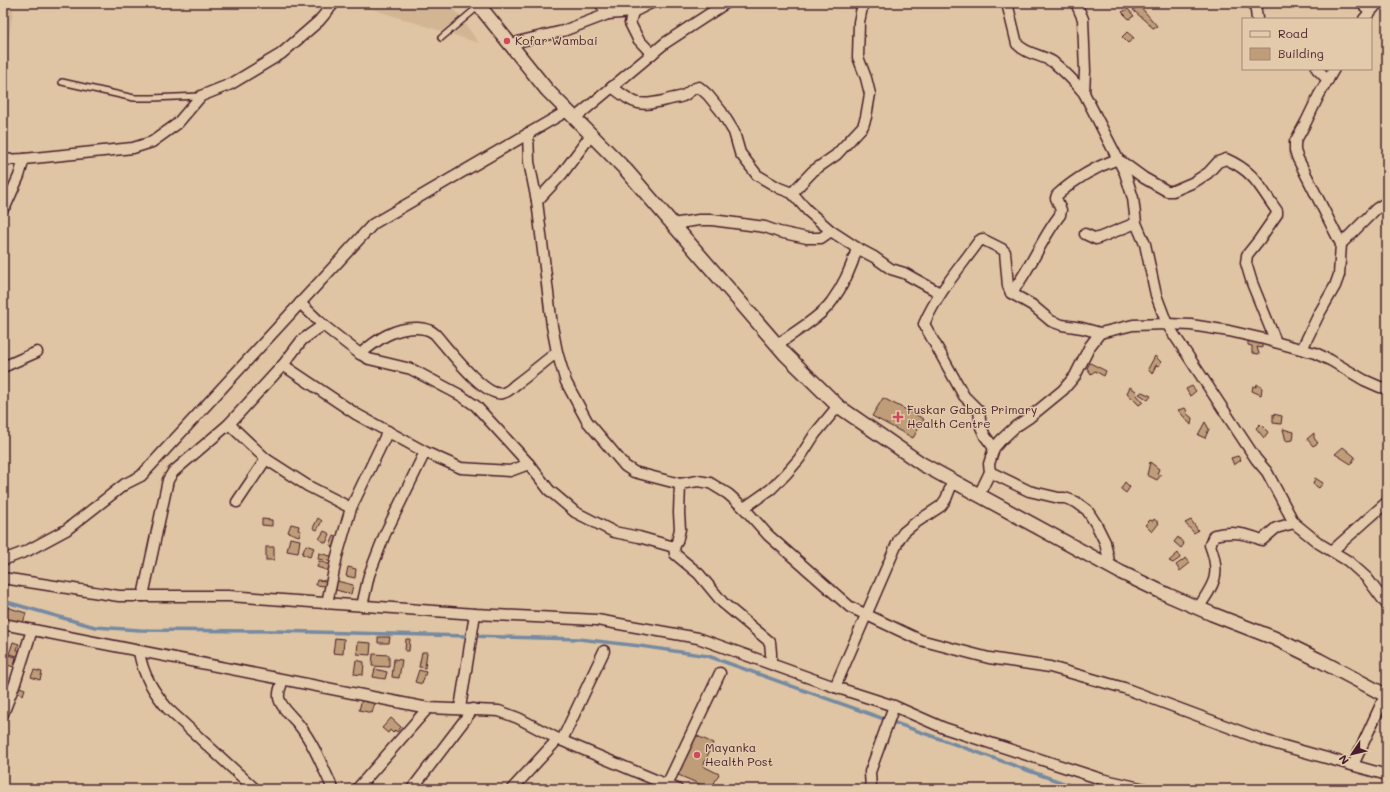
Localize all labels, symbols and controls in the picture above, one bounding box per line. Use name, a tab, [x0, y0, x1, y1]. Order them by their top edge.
legend	[1242, 18, 1372, 70]
text: Road	[1278, 25, 1308, 41]
place label: Kofar Wambai	[515, 32, 598, 48]
marker: Kofar Wambai	[502, 36, 512, 46]
text: Building	[1278, 45, 1324, 61]
place label: Fuskar Gabas Primary Health Centre	[907, 401, 1037, 431]
marker: Fuskar Gabas Primary Health Centre	[892, 411, 904, 423]
north arrow	[1332, 734, 1372, 774]
place label: Mayanka Health Post	[705, 739, 773, 769]
marker: Mayanka Health Post	[692, 750, 702, 760]
text: N	[1335, 752, 1352, 768]

